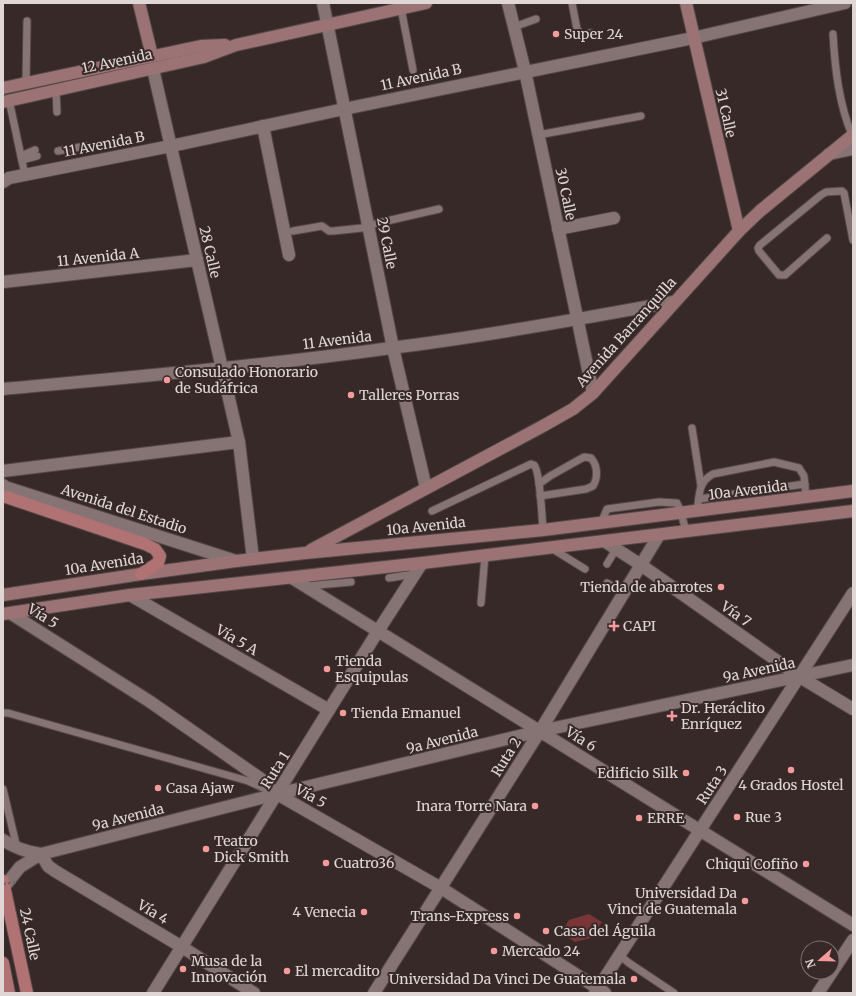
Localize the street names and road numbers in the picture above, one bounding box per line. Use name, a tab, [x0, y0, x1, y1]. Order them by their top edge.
street label: 12 Avenida	[80, 45, 154, 77]
street label: 11 Avenida B	[379, 60, 463, 94]
street label: 31 Calle	[712, 87, 740, 139]
street label: 11 Avenida B	[62, 127, 146, 161]
street label: 30 Calle	[552, 166, 580, 222]
street label: 29 Calle	[373, 215, 401, 271]
street label: 28 Calle	[195, 224, 225, 280]
street label: 11 Avenida A	[56, 244, 140, 270]
street label: Avenida Barranquilla	[571, 273, 680, 391]
street label: 11 Avenida	[301, 327, 373, 353]
street label: 10a Avenida	[707, 476, 789, 504]
street label: Avenida del Estadio	[58, 480, 189, 538]
street label: 10a Avenida	[386, 513, 467, 539]
street label: 10a Avenida	[63, 549, 145, 579]
street label: Vía 7	[717, 597, 754, 631]
street label: Vía 5	[24, 599, 62, 632]
street label: Vía 5 A	[212, 620, 261, 659]
street label: 9a Avenida	[721, 653, 797, 686]
street label: 9a Avenida	[404, 722, 480, 758]
street label: Vía 6	[561, 722, 600, 755]
street label: Ruta 2	[487, 734, 525, 780]
street label: Ruta 1	[257, 748, 293, 792]
street label: Ruta 3	[693, 762, 731, 808]
street label: Vía 5	[291, 780, 330, 812]
street label: 9a Avenida	[90, 799, 166, 835]
street label: Vía 4	[133, 895, 172, 928]
street label: 24 Calle	[16, 906, 44, 962]

